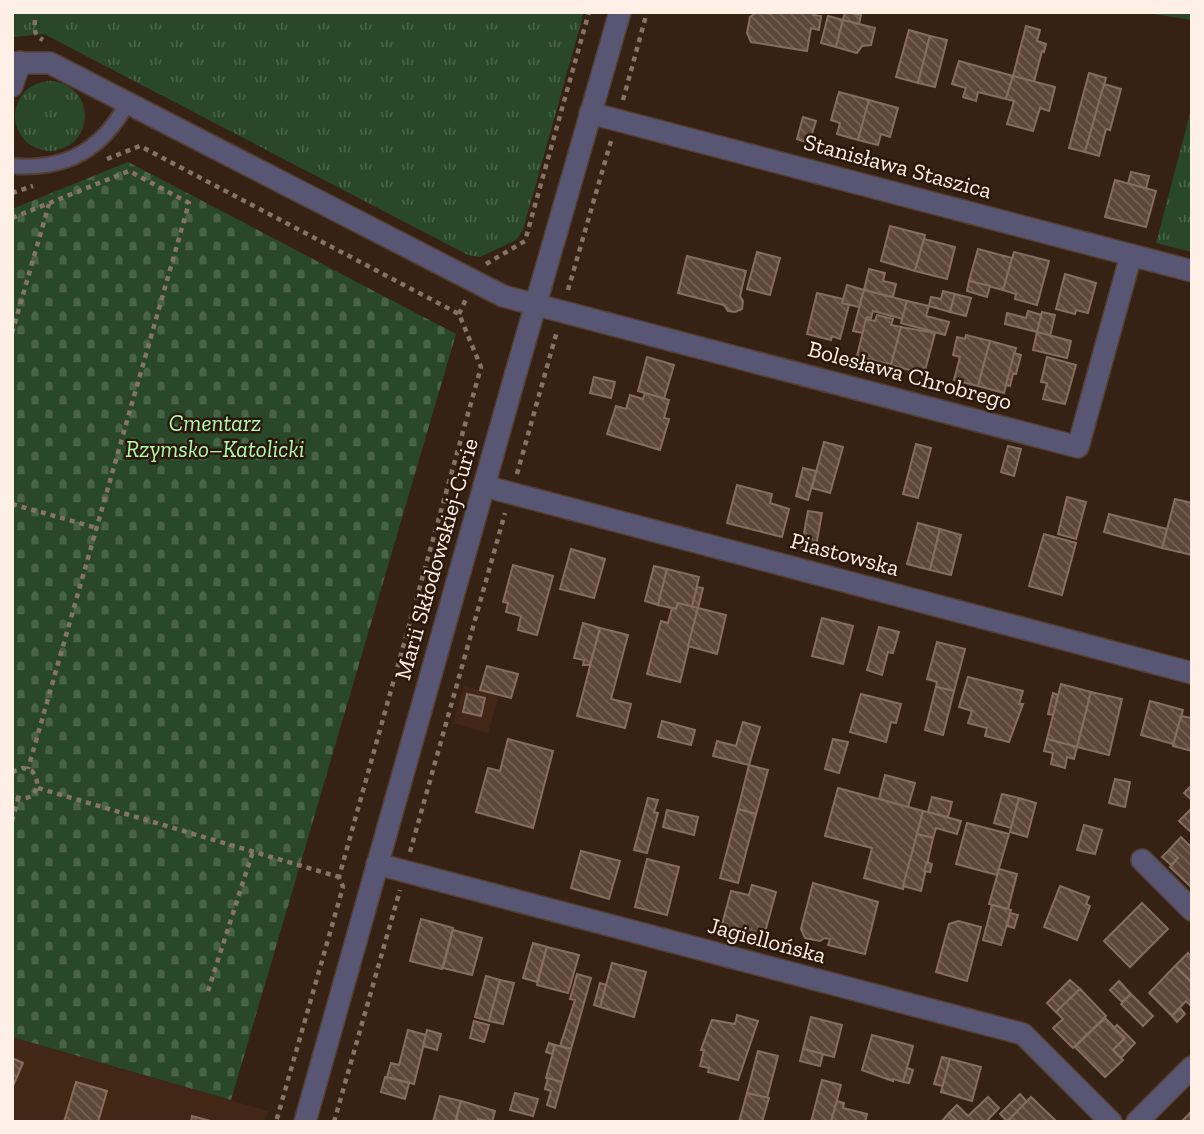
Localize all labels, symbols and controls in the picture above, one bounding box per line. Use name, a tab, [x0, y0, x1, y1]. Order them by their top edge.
street label: Stanisława Staszica	[801, 127, 995, 205]
street label: Bolesława Chrobrego	[805, 334, 1015, 416]
park label: Cmentarz Rzymsko–Katolicki	[125, 409, 305, 463]
street label: Marii Skłodowskiej-Curie	[388, 435, 484, 683]
street label: Piastowska	[788, 526, 902, 582]
street label: Jagiellońska	[705, 911, 829, 969]

